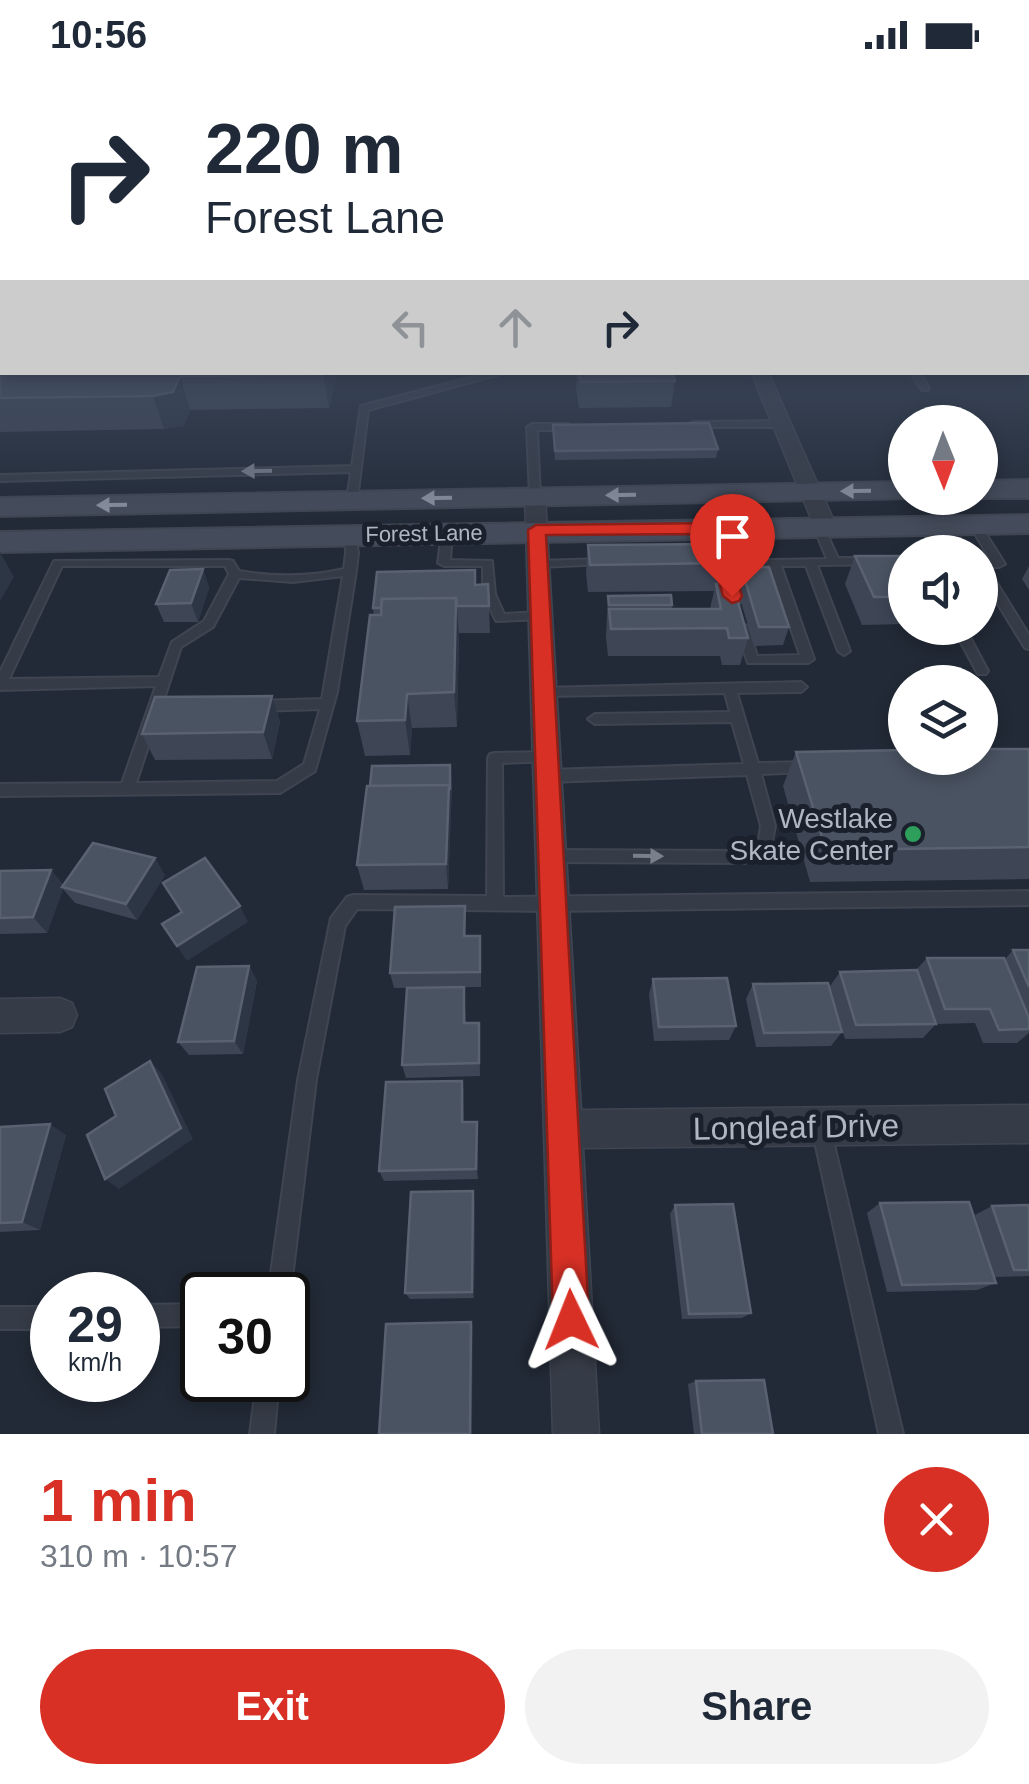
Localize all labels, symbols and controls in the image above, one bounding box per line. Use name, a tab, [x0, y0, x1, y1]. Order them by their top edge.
text: 10:56	[50, 14, 147, 56]
icon: right	[40, 110, 170, 240]
text: 220 m	[205, 110, 403, 188]
text: Forest Lane	[205, 192, 445, 243]
icon: left	[383, 300, 438, 355]
icon: ahead	[488, 300, 543, 355]
icon: right	[593, 300, 648, 355]
north arrow	[888, 405, 998, 515]
map controls	[888, 405, 998, 775]
one-way arrow	[240, 464, 272, 480]
one-way arrow	[840, 484, 872, 500]
one-way arrow	[605, 487, 637, 503]
one-way arrow	[421, 490, 453, 506]
pin	[690, 494, 775, 597]
one-way arrow	[96, 497, 128, 513]
icon: arrive	[705, 509, 760, 564]
street label: Forest Lane	[365, 520, 483, 547]
button: sound	[888, 535, 998, 645]
button: layers	[888, 665, 998, 775]
place label: Westlake Skate Center	[730, 803, 893, 866]
marker: Westlake Skate Center	[902, 823, 924, 845]
one-way arrow	[632, 849, 664, 865]
street label: Longleaf Drive	[693, 1107, 899, 1147]
position arrow	[519, 1268, 623, 1372]
speed limit sign: 30	[180, 1272, 310, 1402]
text: 29	[67, 1297, 123, 1353]
text: km/h	[68, 1348, 122, 1376]
text: 1 min	[40, 1467, 197, 1534]
button: close	[884, 1467, 989, 1572]
text: 310 m · 10:57	[40, 1538, 237, 1574]
button: Exit	[40, 1649, 505, 1764]
button: Share	[525, 1649, 989, 1764]

